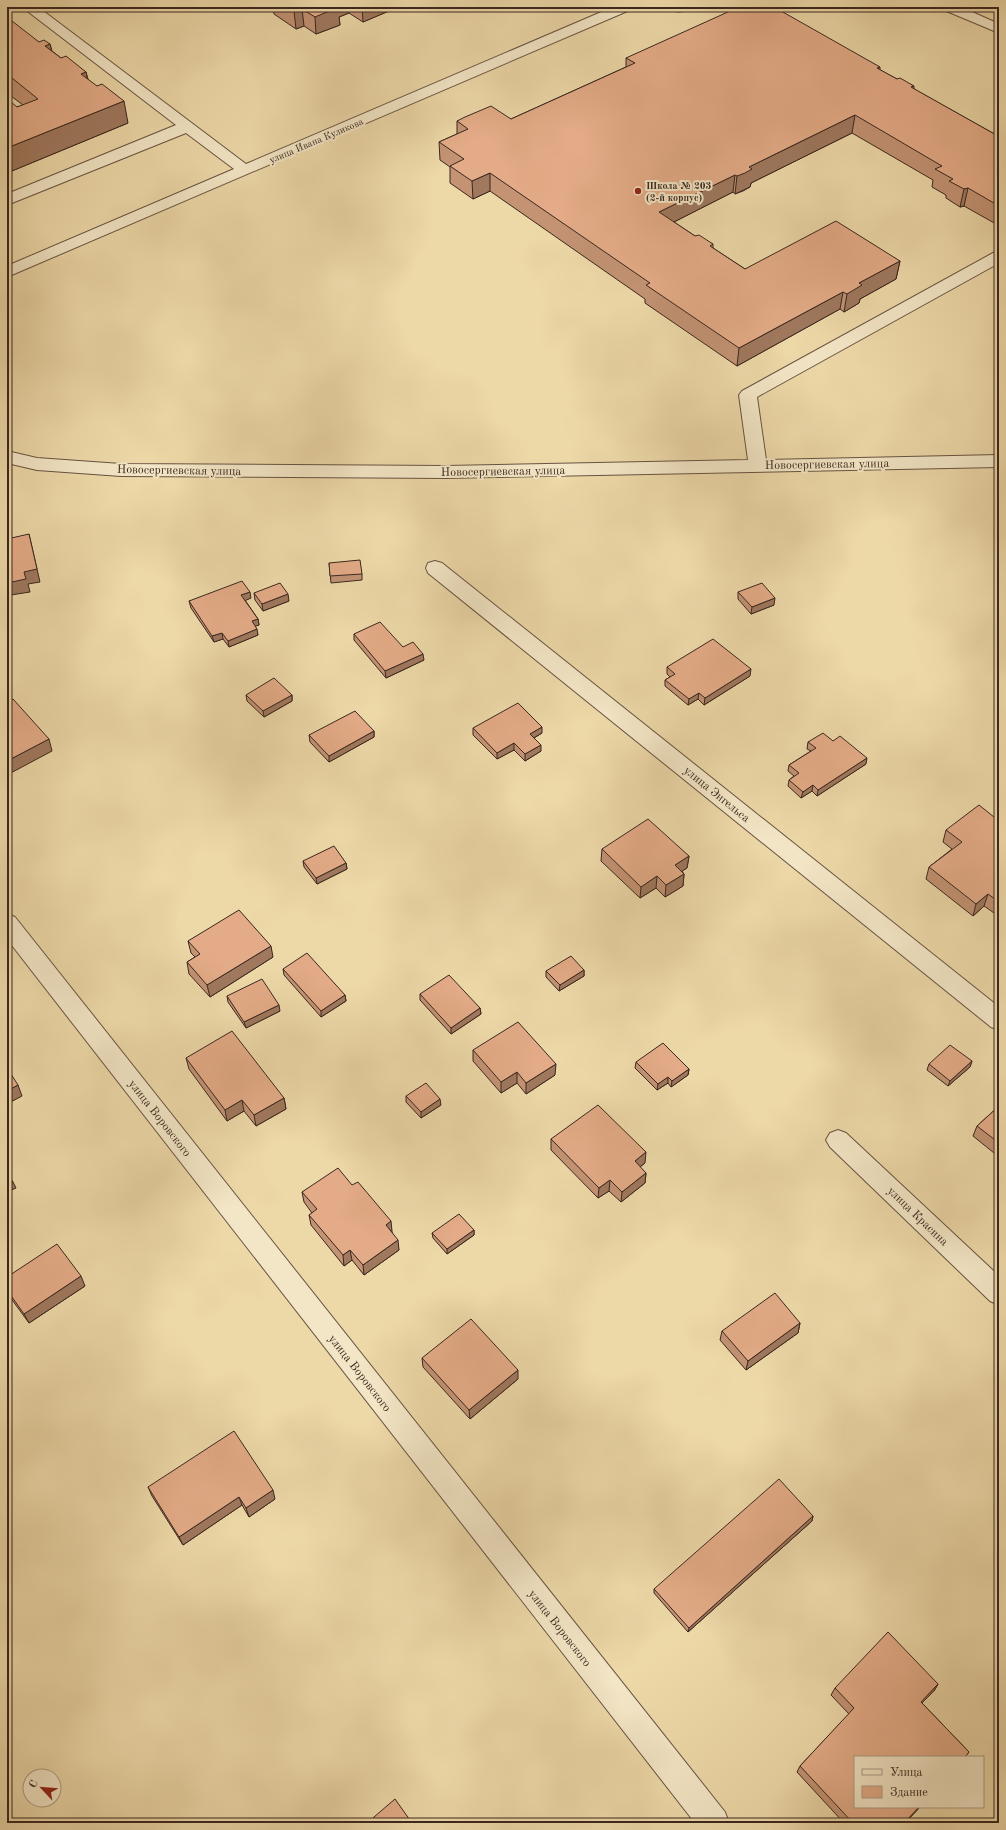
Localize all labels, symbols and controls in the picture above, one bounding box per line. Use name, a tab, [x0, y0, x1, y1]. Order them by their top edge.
street label: улица Ивана Куликова	[268, 117, 365, 165]
place label: Школа № 203 (2-й корпус)	[646, 181, 712, 204]
marker: Школа № 203 (2-й корпус)	[633, 186, 643, 196]
street label: Новосергиевская улица	[765, 458, 889, 472]
street label: Новосергиевская улица	[117, 464, 241, 478]
street label: Новосергиевская улица	[441, 465, 565, 479]
street label: улица Энгельса	[681, 765, 752, 825]
street label: улица Воровского	[126, 1078, 193, 1159]
street label: улица Красина	[885, 1185, 950, 1249]
street label: улица Воровского	[326, 1333, 393, 1414]
street label: улица Воровского	[526, 1588, 593, 1669]
legend	[854, 1756, 984, 1808]
text: Улица	[890, 1767, 923, 1779]
north arrow	[22, 1768, 62, 1808]
text: С	[28, 1779, 41, 1790]
text: Здание	[890, 1787, 928, 1799]

